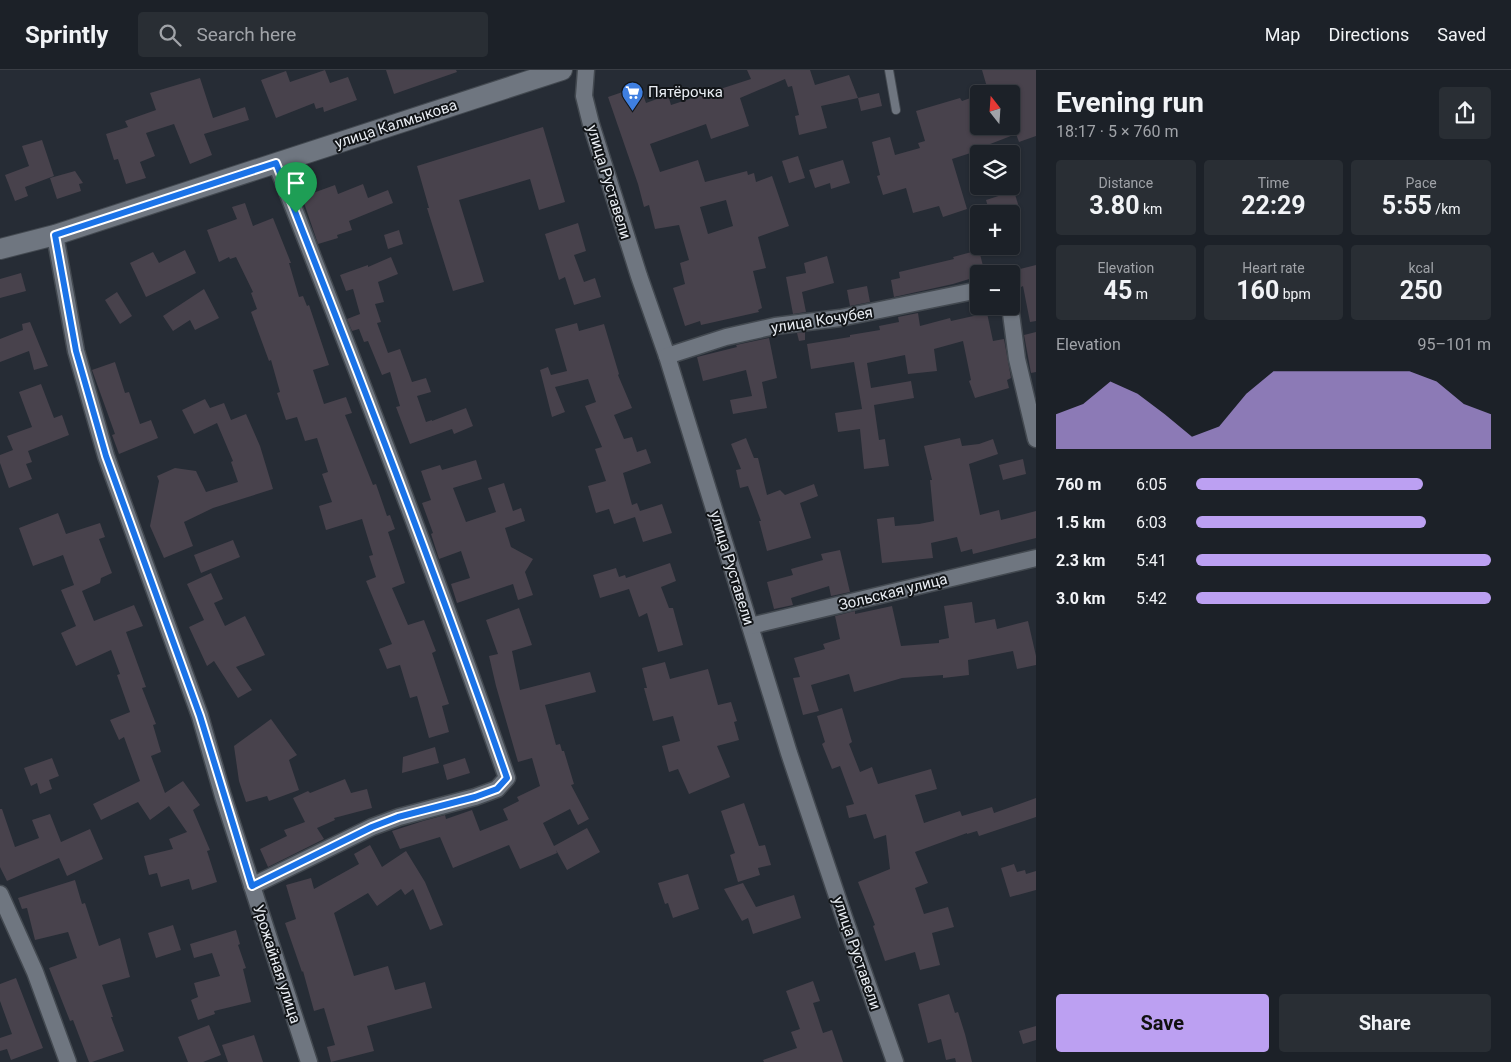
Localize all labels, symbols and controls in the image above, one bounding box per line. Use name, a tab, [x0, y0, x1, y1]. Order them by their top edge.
search box	[138, 12, 488, 57]
text: Sprintly	[25, 21, 108, 49]
icon: search	[156, 21, 184, 49]
text: Search here	[196, 23, 296, 46]
text: Map	[1265, 24, 1300, 45]
text: Directions	[1328, 24, 1409, 45]
text: Saved	[1437, 24, 1486, 45]
supermarket icon: Пятёрочка	[620, 80, 644, 111]
place label: Пятёрочка	[648, 83, 723, 101]
north arrow	[970, 85, 1020, 135]
map controls	[970, 85, 1020, 315]
text: Evening run	[1056, 86, 1204, 119]
button: share	[1439, 87, 1491, 139]
street label: улица Калмыкова	[333, 96, 459, 152]
text: 18:17 · 5 × 760 m	[1056, 122, 1178, 141]
street label: улица Руставели	[583, 123, 635, 241]
button: layers	[970, 145, 1020, 195]
pin	[275, 162, 317, 213]
icon: arrive	[282, 169, 310, 197]
text: Distance	[1099, 175, 1153, 191]
text: Time	[1258, 175, 1289, 191]
text: Pace	[1406, 175, 1437, 191]
text: 3.80	[1089, 191, 1140, 220]
text: 22:29	[1241, 191, 1306, 220]
text: 5:55	[1382, 191, 1432, 220]
text: km	[1140, 201, 1162, 217]
text: /km	[1432, 201, 1461, 217]
button: +	[970, 205, 1020, 255]
text: Elevation	[1097, 260, 1154, 276]
text: Heart rate	[1242, 260, 1305, 276]
text: kcal	[1409, 260, 1434, 276]
button: −	[970, 265, 1020, 315]
text: 45	[1104, 276, 1132, 305]
text: 160	[1236, 276, 1279, 305]
text: 250	[1400, 276, 1443, 305]
text: m	[1132, 286, 1148, 302]
text: bpm	[1279, 286, 1311, 302]
street label: улица Кочубея	[770, 303, 874, 337]
text: Elevation	[1056, 335, 1121, 354]
text: 95–101 m	[1418, 335, 1491, 354]
text: 760 m	[1056, 475, 1101, 494]
text: 6:05	[1136, 475, 1167, 494]
street label: улица Руставели	[706, 509, 758, 627]
text: 1.5 km	[1056, 513, 1105, 532]
text: 6:03	[1136, 513, 1167, 532]
text: 2.3 km	[1056, 551, 1105, 570]
text: 5:41	[1136, 551, 1167, 570]
street label: Зольская улица	[837, 570, 949, 614]
text: 3.0 km	[1056, 589, 1105, 608]
text: 5:42	[1136, 589, 1167, 608]
street label: улица Руставели	[829, 894, 885, 1012]
street label: Урожайная улица	[249, 902, 305, 1026]
button: Save	[1056, 994, 1269, 1052]
button: Share	[1279, 994, 1491, 1052]

